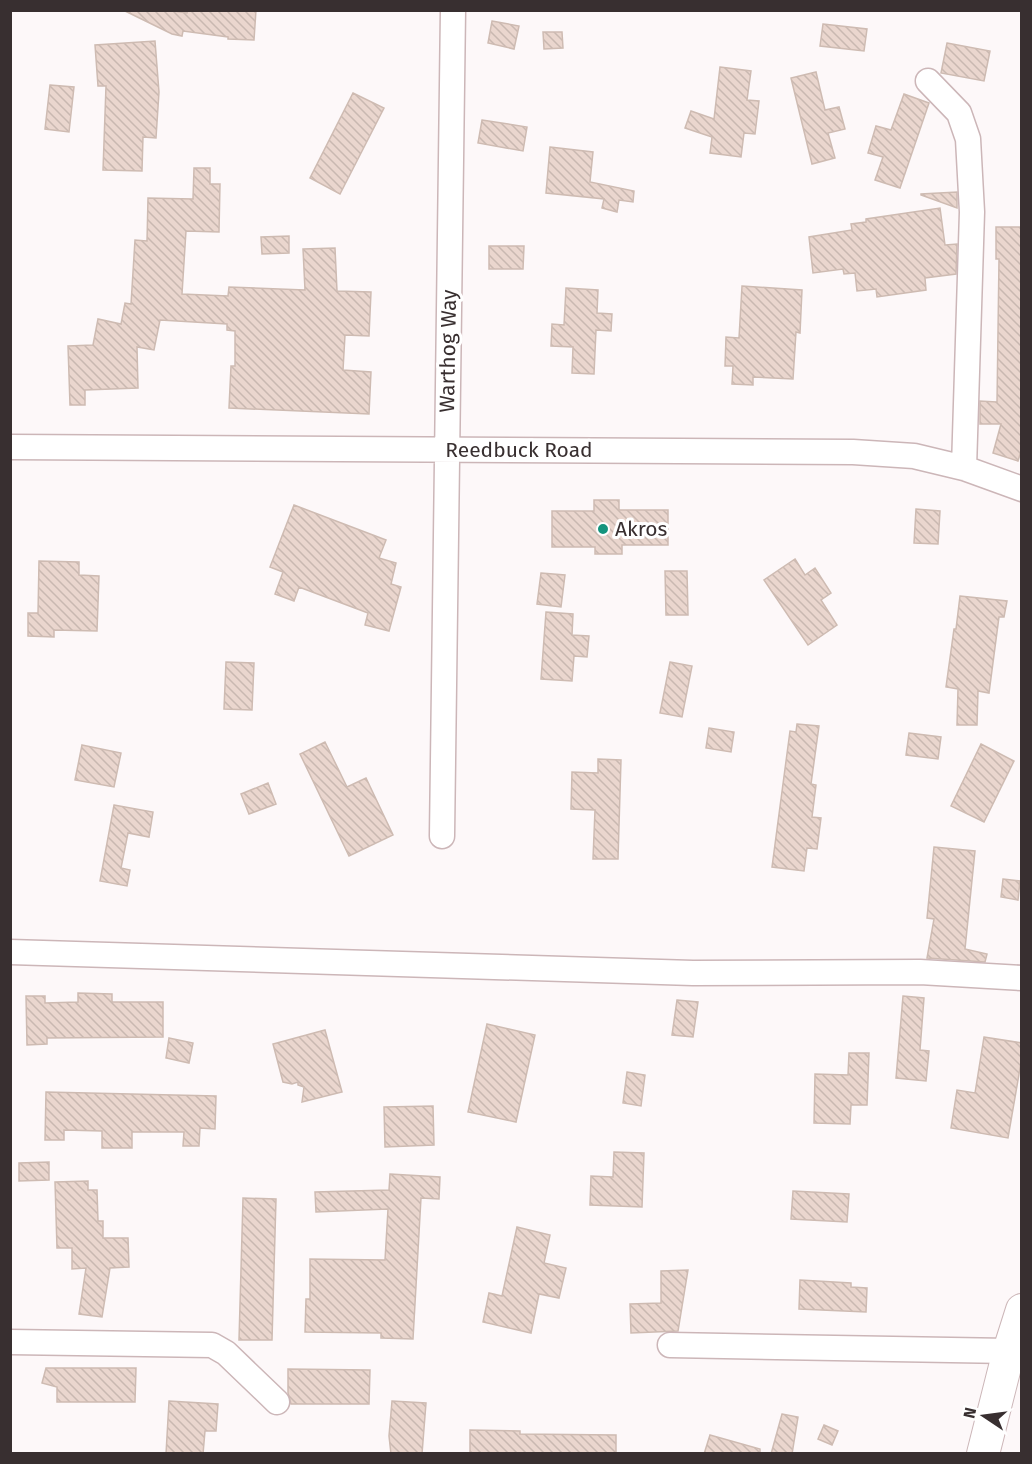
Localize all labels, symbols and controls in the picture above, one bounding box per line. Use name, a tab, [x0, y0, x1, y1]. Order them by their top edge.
street label: Warthog Way	[434, 289, 462, 413]
street label: Reedbuck Road	[445, 437, 593, 463]
place label: Akros	[615, 516, 668, 542]
marker: Akros	[596, 522, 610, 536]
north arrow	[954, 1386, 1014, 1446]
text: N	[959, 1405, 980, 1420]

